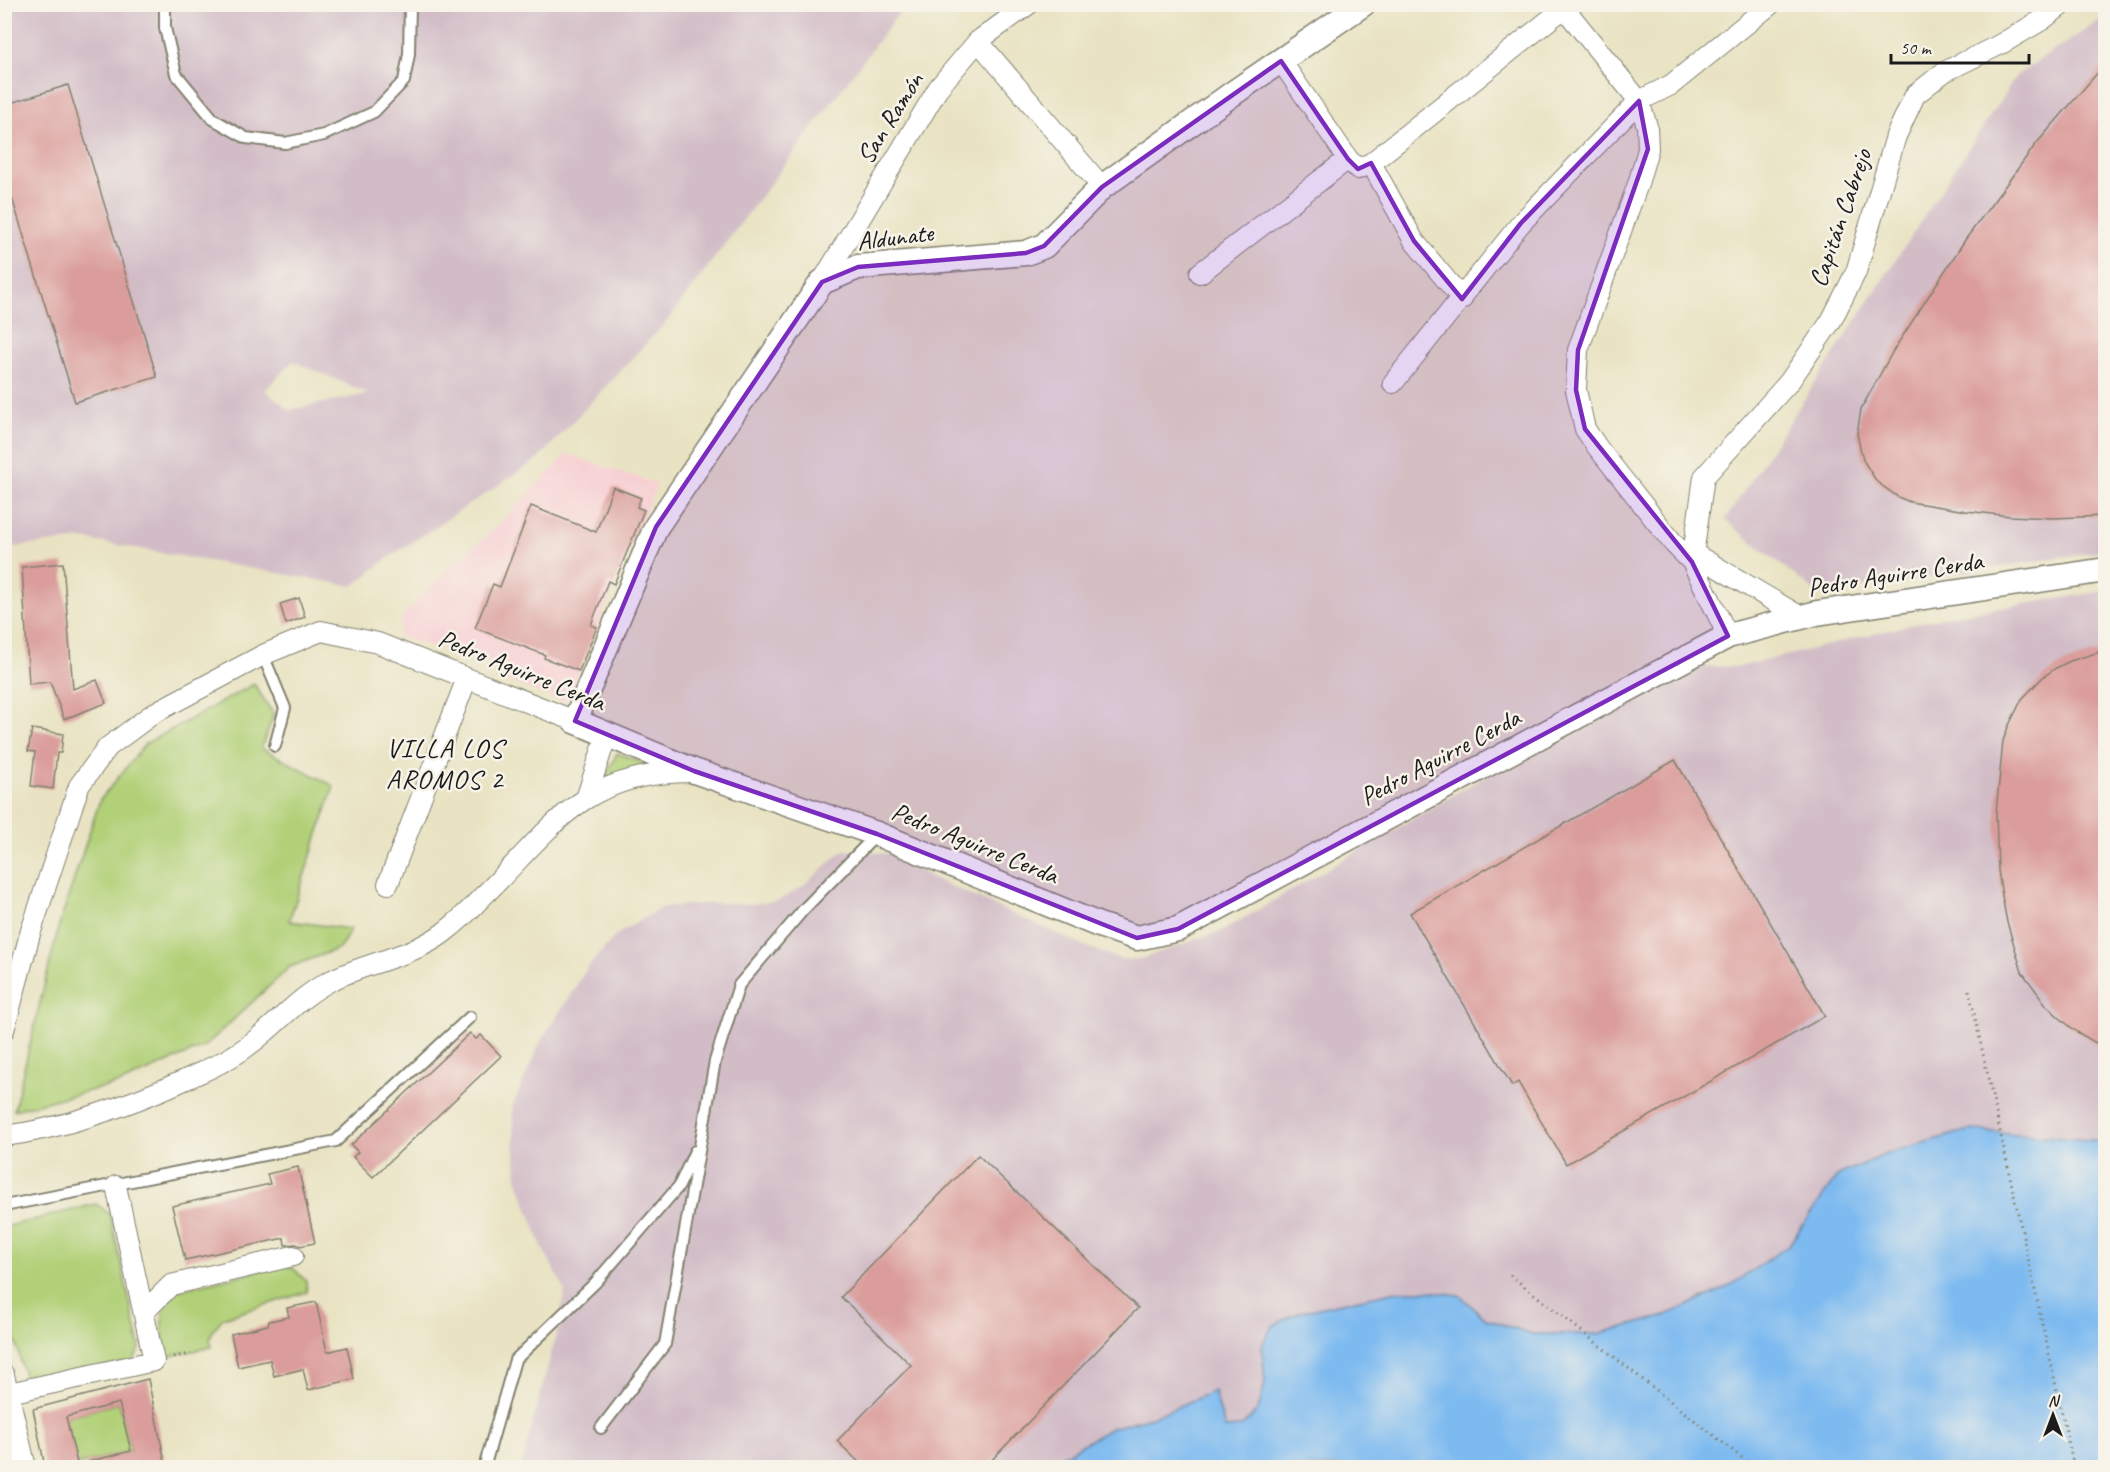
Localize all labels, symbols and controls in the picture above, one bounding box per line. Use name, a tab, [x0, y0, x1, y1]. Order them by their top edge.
scale bar	[1891, 27, 2029, 65]
text: 50 m	[1900, 37, 1933, 59]
street label: San Ramón	[849, 65, 932, 170]
street label: Capitán Cabrejo	[1801, 143, 1880, 291]
street label: Aldunate	[855, 216, 936, 258]
street label: Pedro Aguirre Cerda	[1805, 544, 1987, 604]
street label: Pedro Aguirre Cerda	[434, 622, 612, 719]
street label: Pedro Aguirre Cerda	[1354, 700, 1527, 813]
district label: VILLA LOS AROMOS 2	[386, 731, 507, 796]
street label: Pedro Aguirre Cerda	[887, 795, 1065, 892]
north arrow	[2023, 1385, 2083, 1445]
text: N	[2048, 1391, 2061, 1411]

